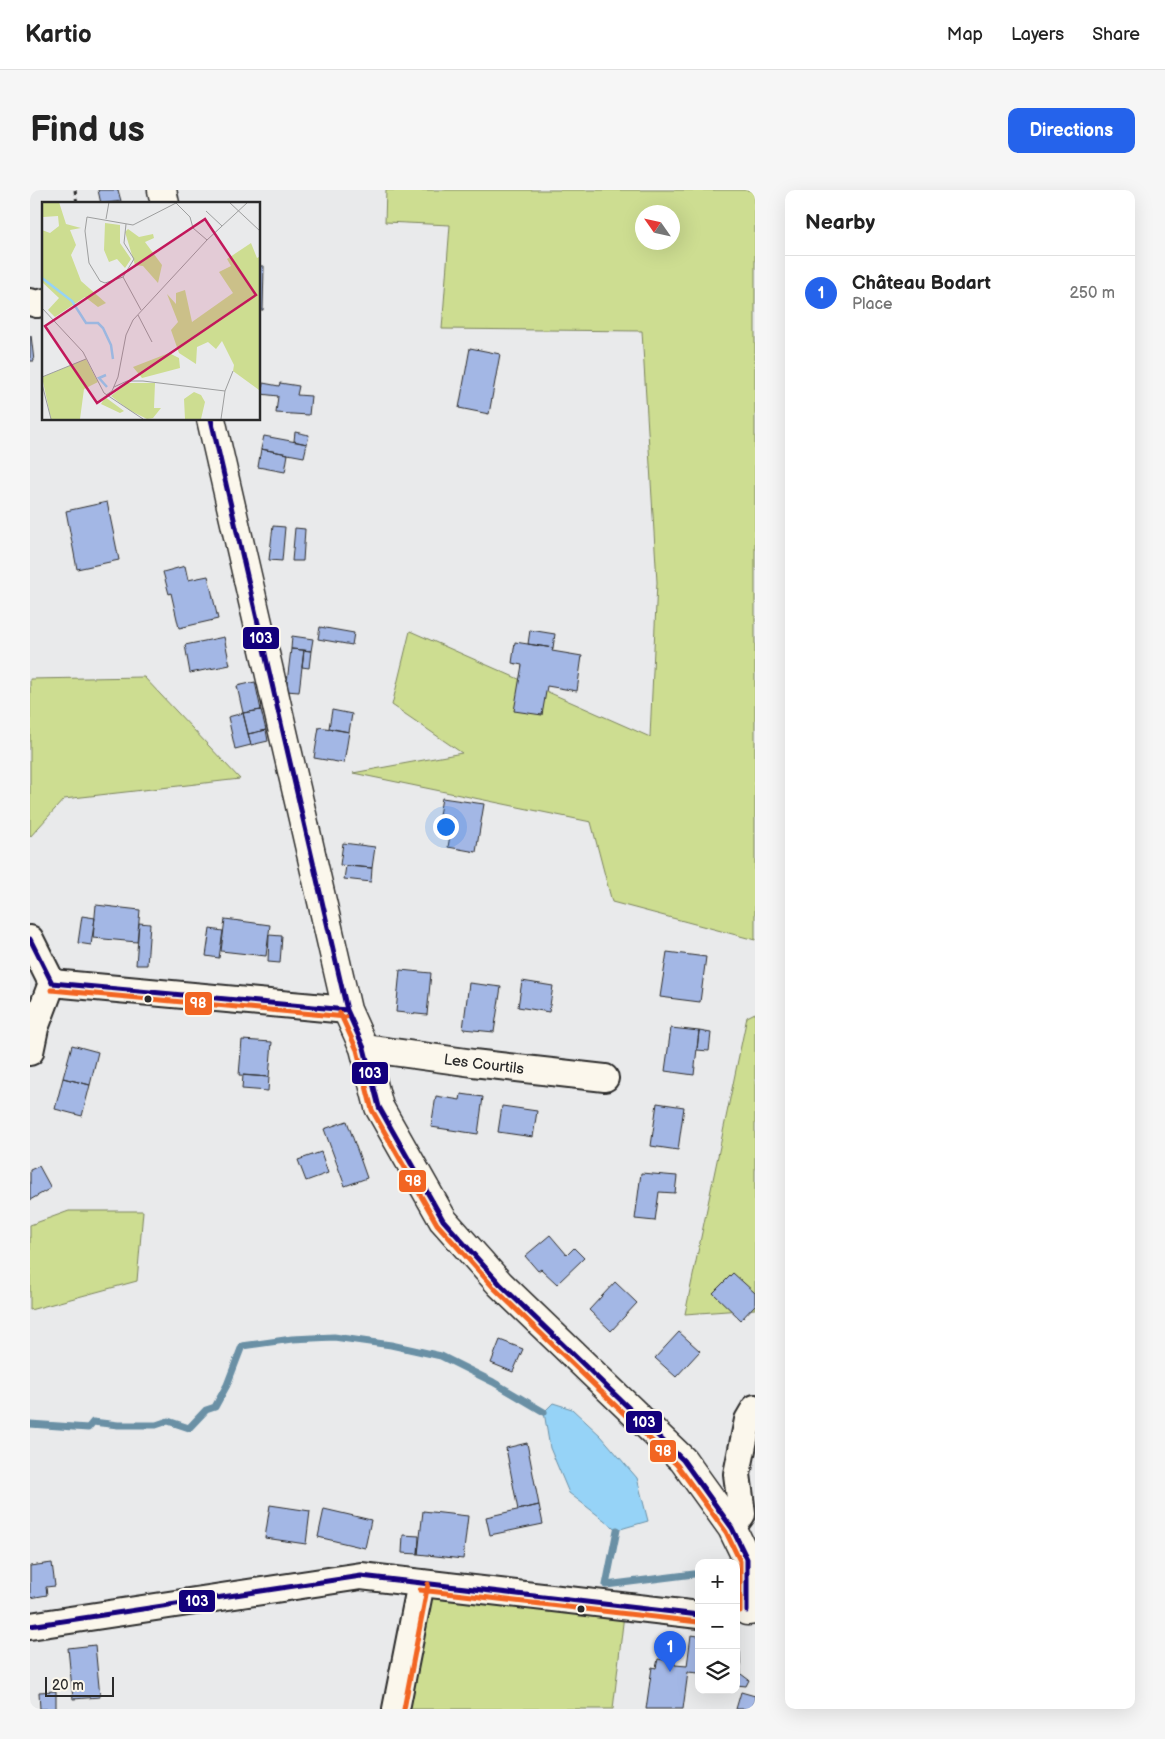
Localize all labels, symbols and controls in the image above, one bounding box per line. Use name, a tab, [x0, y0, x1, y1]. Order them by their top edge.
text: Kartio	[25, 20, 92, 49]
text: Map	[947, 24, 983, 45]
text: Layers	[1011, 24, 1064, 45]
text: Share	[1092, 24, 1140, 45]
button: Directions	[1008, 108, 1135, 153]
text: Find us	[30, 109, 145, 152]
inset map	[42, 202, 260, 420]
north arrow	[635, 205, 680, 250]
text: Nearby	[805, 210, 875, 235]
text: Château Bodart	[852, 272, 991, 295]
text: 1	[818, 284, 824, 303]
text: 250 m	[1069, 284, 1115, 303]
text: Place	[852, 295, 893, 314]
line badge: 103	[242, 626, 280, 650]
text: 103	[250, 630, 272, 647]
your location	[433, 814, 459, 840]
line badge: 98	[184, 991, 213, 1016]
unlabelled marker	[143, 994, 153, 1004]
text: 98	[190, 995, 206, 1012]
street label: Les Courtils	[443, 1050, 525, 1079]
line badge: 103	[351, 1061, 389, 1085]
text: 103	[359, 1065, 381, 1082]
line badge: 98	[398, 1169, 427, 1193]
text: 98	[405, 1173, 421, 1190]
line badge: 103	[625, 1410, 663, 1434]
text: 103	[633, 1414, 655, 1431]
line badge: 98	[649, 1439, 677, 1463]
text: 98	[655, 1443, 671, 1460]
map controls	[695, 1559, 740, 1694]
button: +	[695, 1559, 740, 1604]
line badge: 103	[178, 1589, 216, 1613]
text: 103	[186, 1593, 208, 1610]
unlabelled marker	[576, 1604, 586, 1614]
button: −	[695, 1604, 740, 1649]
pin: 1	[654, 1631, 686, 1672]
button: layers	[695, 1649, 740, 1694]
scale bar	[45, 1674, 114, 1697]
text: 20 m	[52, 1677, 84, 1694]

